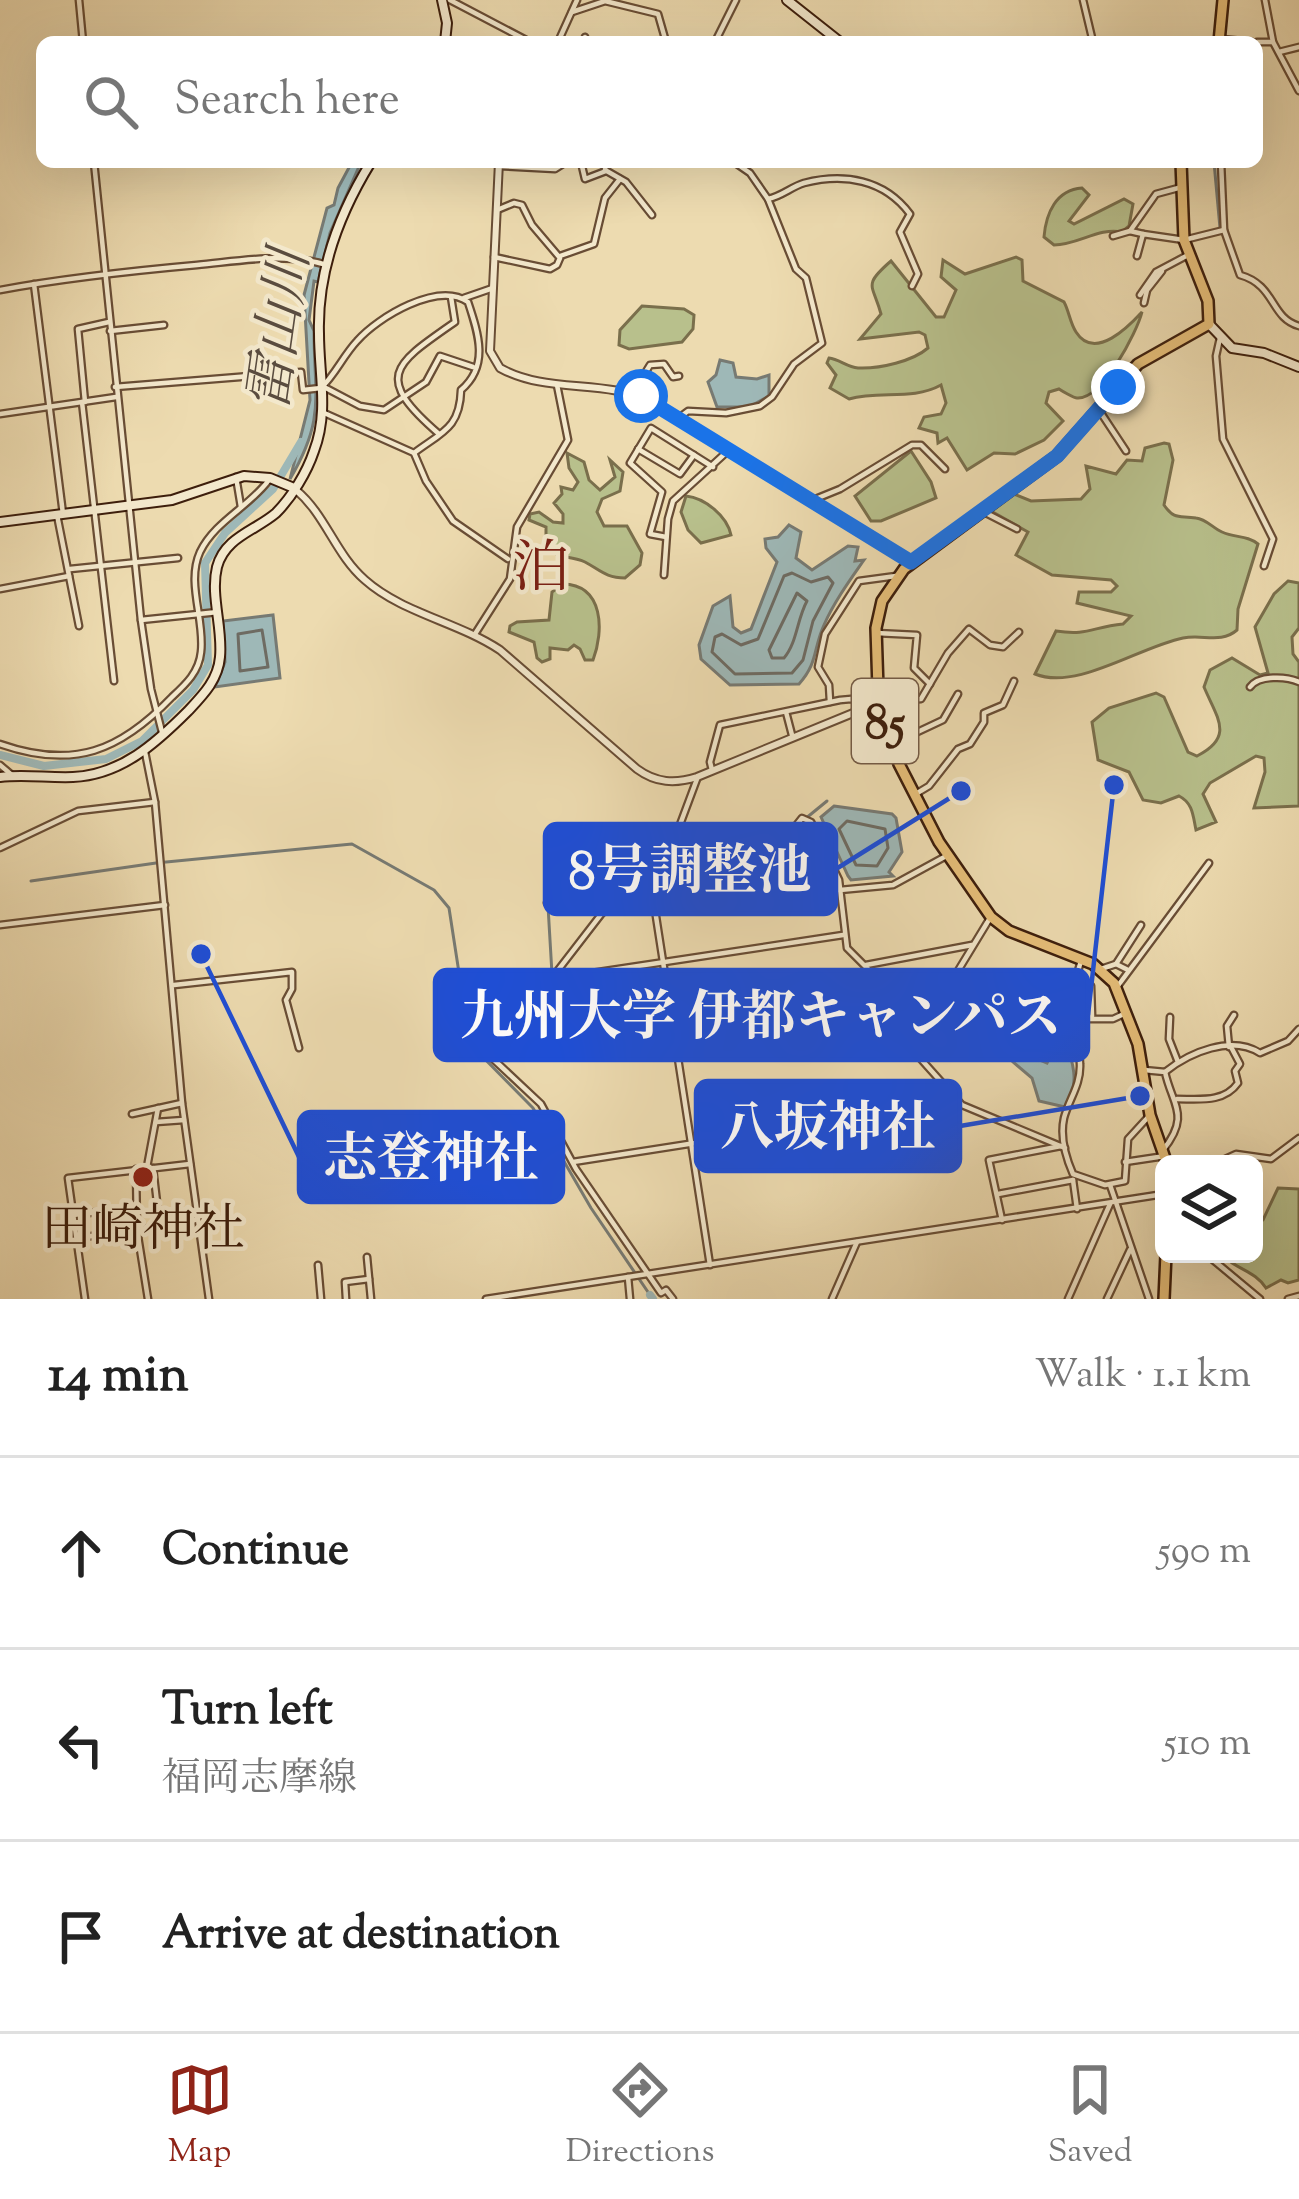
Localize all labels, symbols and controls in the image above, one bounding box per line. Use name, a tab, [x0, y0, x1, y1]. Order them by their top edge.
search box	[36, 36, 1263, 168]
icon: search	[78, 69, 144, 135]
text: Search here	[174, 70, 400, 135]
water label: 雷山川	[233, 240, 334, 416]
route end	[1091, 360, 1145, 414]
route start	[614, 369, 668, 423]
district label: 泊	[513, 531, 570, 613]
road number: 85	[852, 679, 918, 763]
callout: 8号調整池	[545, 824, 836, 914]
text: 8号調整池	[569, 836, 812, 914]
callout: 九州大学 伊都キャンパス	[435, 970, 1088, 1060]
text: 九州大学 伊都キャンパス	[460, 982, 1062, 1060]
callout: 八坂神社	[696, 1081, 960, 1171]
text: 八坂神社	[720, 1093, 936, 1171]
callout: 志登神社	[299, 1112, 563, 1202]
text: 志登神社	[323, 1124, 539, 1202]
map controls	[1155, 1155, 1263, 1263]
button: layers	[1155, 1155, 1263, 1263]
marker: 田崎神社	[130, 1164, 156, 1190]
place label: 田崎神社	[41, 1196, 245, 1269]
text: 14 min	[48, 1341, 189, 1414]
text: Walk · 1.1 km	[1035, 1349, 1251, 1405]
icon: ahead	[48, 1520, 114, 1586]
text: Continue	[162, 1520, 349, 1585]
text: 590 m	[1158, 1525, 1251, 1581]
text: Turn left	[162, 1680, 333, 1745]
icon: left	[48, 1712, 114, 1778]
text: 510 m	[1164, 1717, 1251, 1773]
text: 福岡志摩線	[162, 1753, 357, 1809]
icon: arrive	[48, 1904, 114, 1970]
text: Arrive at destination	[162, 1904, 560, 1969]
tab: Map	[167, 2057, 233, 2177]
tab: Directions	[566, 2057, 715, 2177]
tab: Saved	[1048, 2057, 1132, 2177]

